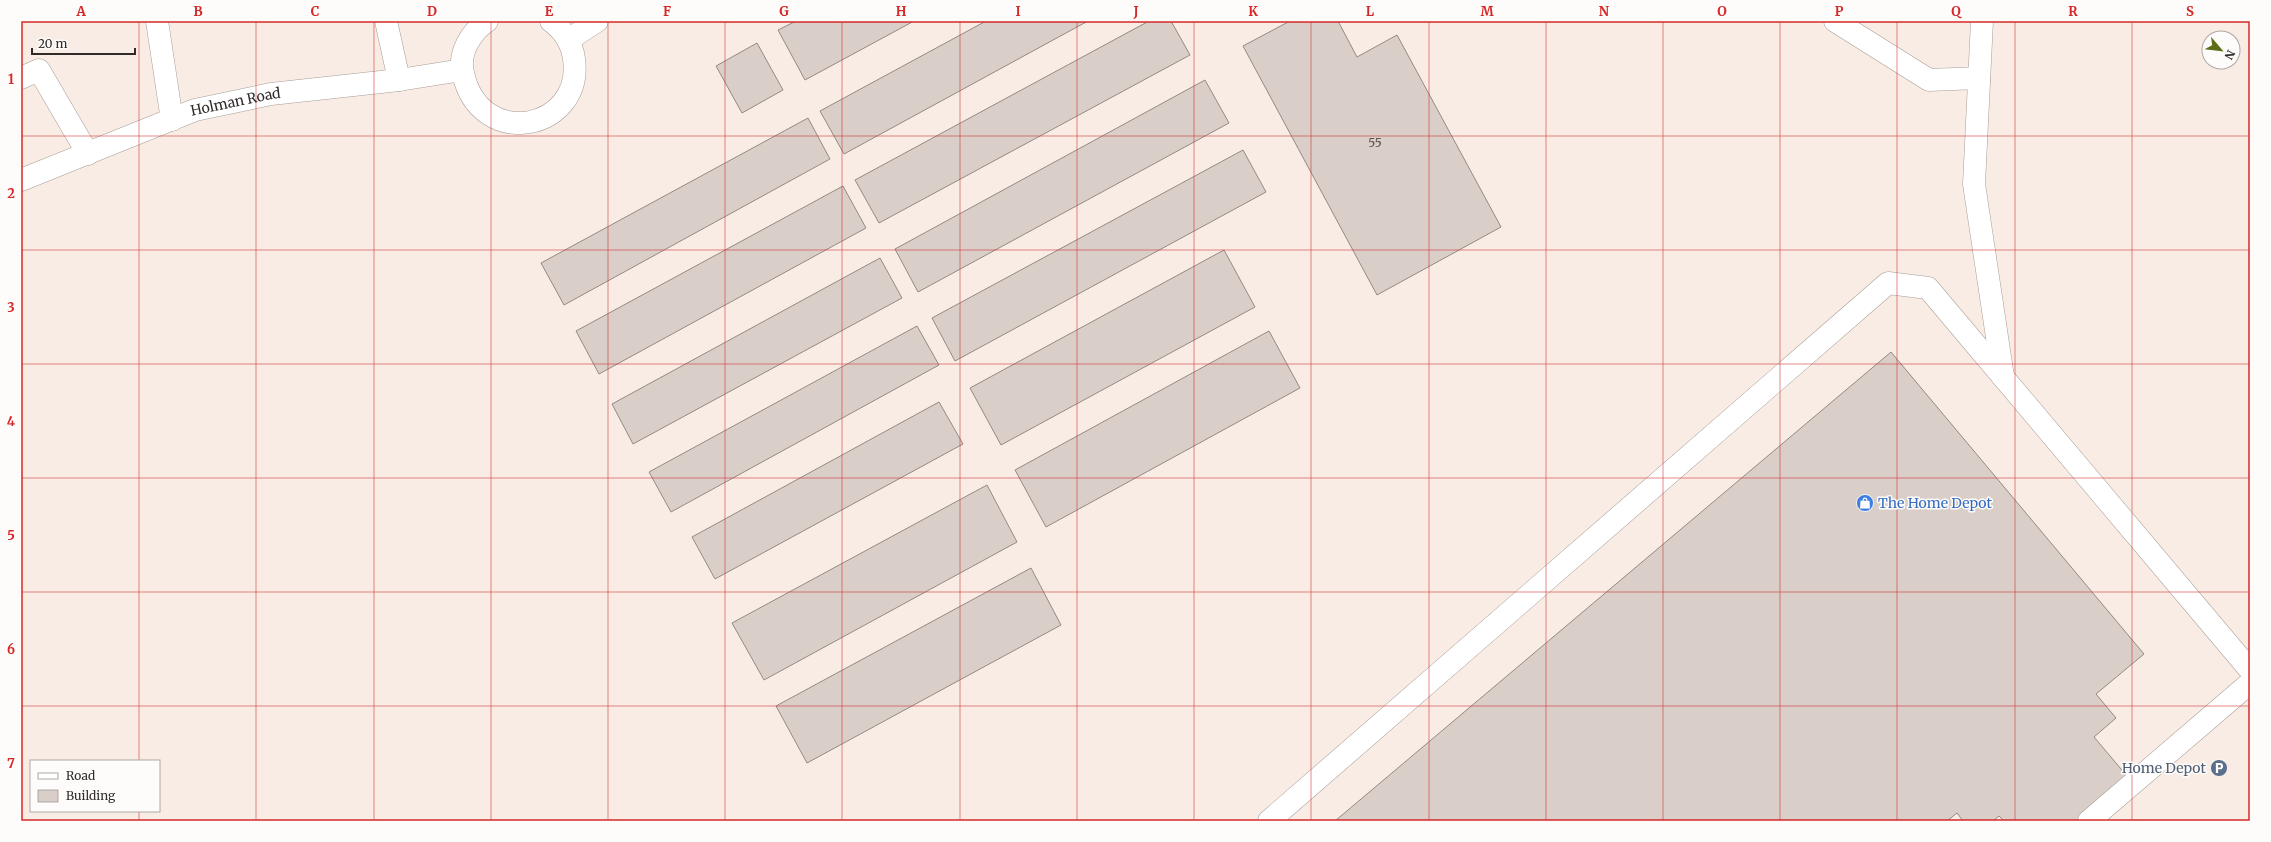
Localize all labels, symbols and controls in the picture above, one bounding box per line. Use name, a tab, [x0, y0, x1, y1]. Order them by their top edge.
text: A	[75, 3, 86, 20]
text: B	[193, 3, 203, 20]
text: C	[311, 3, 320, 20]
text: D	[427, 3, 437, 20]
text: E	[545, 3, 554, 20]
text: F	[663, 3, 671, 20]
text: G	[779, 3, 789, 20]
text: H	[896, 3, 907, 20]
text: I	[1015, 3, 1021, 20]
text: J	[1132, 3, 1139, 20]
text: K	[1248, 3, 1258, 20]
text: L	[1366, 3, 1375, 20]
text: M	[1480, 3, 1494, 20]
text: N	[1599, 3, 1610, 20]
text: O	[1717, 3, 1727, 20]
text: P	[1835, 3, 1844, 20]
text: Q	[1951, 3, 1962, 20]
text: R	[2068, 3, 2078, 20]
text: S	[2186, 3, 2194, 20]
scale bar	[32, 30, 135, 56]
north arrow	[2201, 30, 2241, 70]
text: 20 m	[38, 36, 67, 51]
text: N	[2221, 48, 2238, 62]
text: 1	[8, 71, 14, 88]
street label: Holman Road	[189, 84, 282, 120]
house number: 55	[1368, 135, 1382, 150]
text: 2	[7, 185, 15, 202]
text: 3	[7, 299, 15, 316]
text: 4	[7, 413, 16, 430]
shop icon: The Home Depot	[1855, 493, 1875, 513]
place label: The Home Depot	[1878, 494, 1993, 512]
text: 5	[7, 527, 15, 544]
text: 6	[7, 641, 15, 658]
text: 7	[7, 755, 15, 772]
parking icon: Home Depot	[2209, 758, 2229, 778]
place label: Home Depot	[2122, 759, 2207, 777]
legend	[30, 760, 160, 812]
text: Road	[66, 768, 95, 783]
text: Building	[66, 788, 116, 803]

